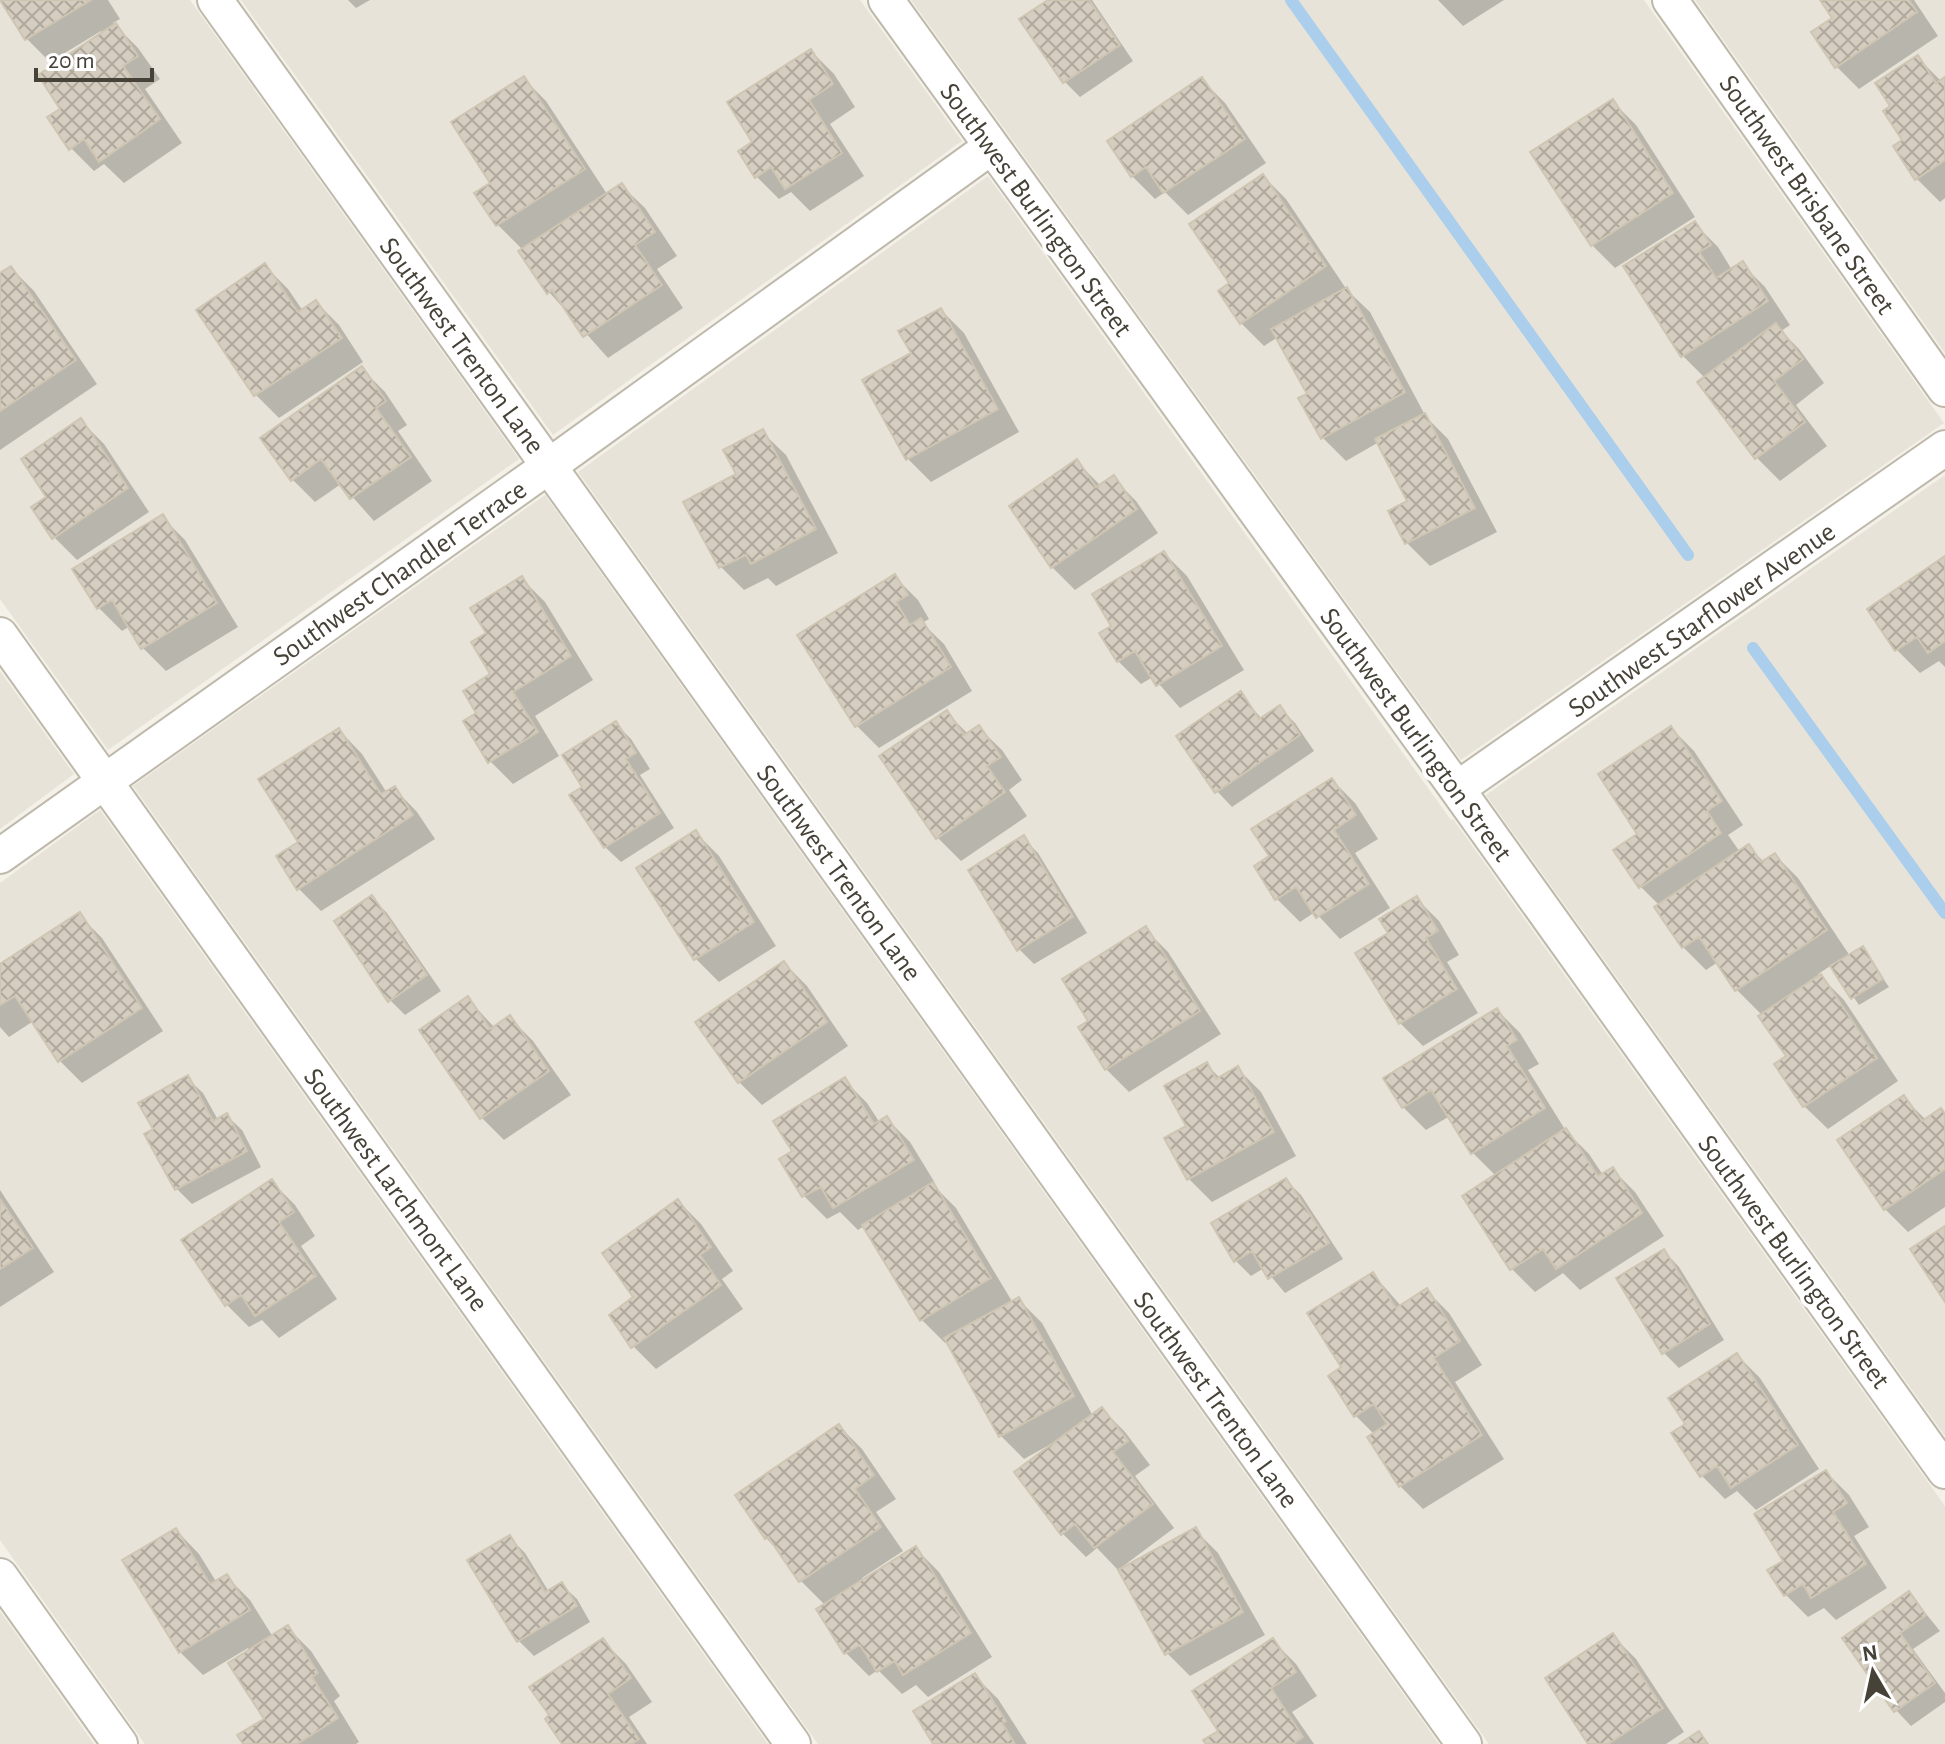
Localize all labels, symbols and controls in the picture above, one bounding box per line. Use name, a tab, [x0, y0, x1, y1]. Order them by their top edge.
scale bar	[36, 32, 152, 82]
text: 20 m	[48, 49, 95, 73]
street label: Southwest Brisbane Street	[1713, 70, 1900, 320]
street label: Southwest Burlington Street	[934, 78, 1137, 342]
street label: Southwest Trenton Lane	[374, 233, 549, 460]
street label: Southwest Chandler Terrace	[268, 475, 532, 672]
street label: Southwest Starflower Avenue	[1564, 518, 1841, 724]
street label: Southwest Burlington Street	[1314, 603, 1517, 867]
street label: Southwest Trenton Lane	[751, 760, 926, 987]
street label: Southwest Larchmont Lane	[298, 1063, 493, 1317]
street label: Southwest Burlington Street	[1692, 1130, 1895, 1394]
street label: Southwest Trenton Lane	[1128, 1287, 1303, 1514]
north arrow	[1833, 1632, 1913, 1712]
text: N	[1861, 1641, 1879, 1665]

